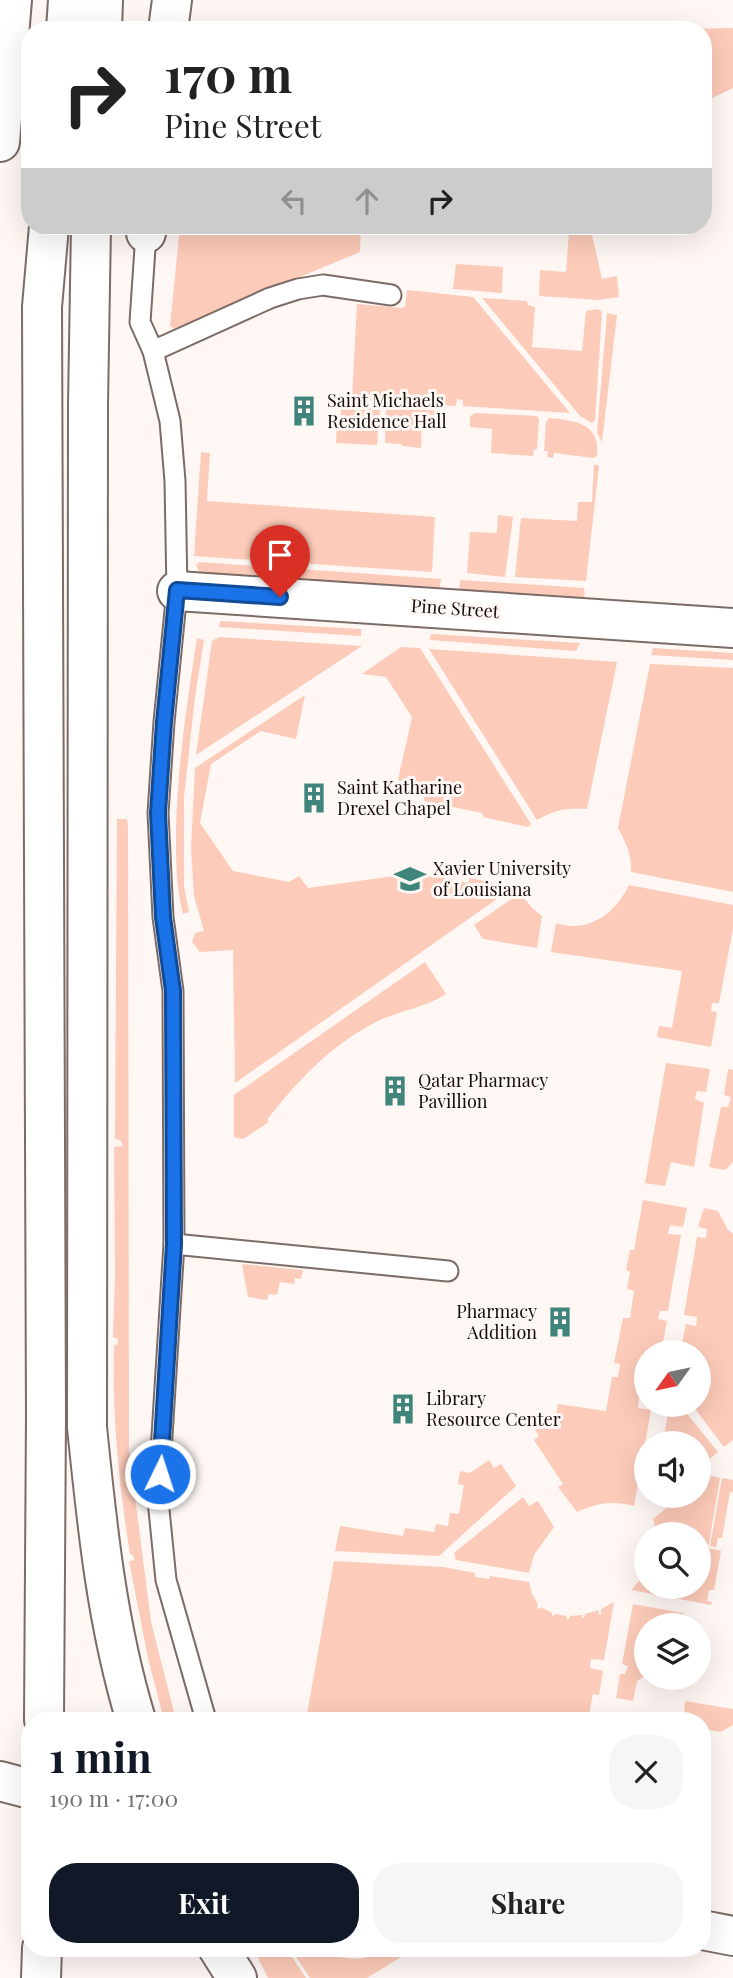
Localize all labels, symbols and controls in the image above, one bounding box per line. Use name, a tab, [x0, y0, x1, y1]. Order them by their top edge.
text: 170 m	[164, 40, 292, 105]
icon: right	[49, 49, 140, 140]
text: Pine Street	[164, 103, 321, 146]
icon: left	[275, 182, 313, 220]
icon: ahead	[348, 182, 386, 220]
icon: right	[421, 182, 459, 220]
place label: Saint Michaels Residence Hall	[327, 388, 447, 433]
building icon: Saint Michaels Residence Hall	[287, 394, 321, 428]
pin	[250, 525, 310, 597]
icon: arrive	[261, 536, 299, 574]
street label: Pine Street	[410, 593, 501, 623]
place label: Saint Katharine Drexel Chapel	[337, 775, 462, 820]
building icon: Saint Katharine Drexel Chapel	[297, 781, 331, 815]
place label: Xavier University of Louisiana	[433, 856, 571, 901]
school or university icon: Xavier University of Louisiana	[393, 862, 427, 896]
place label: Qatar Pharmacy Pavillion	[418, 1068, 548, 1113]
building icon: Qatar Pharmacy Pavillion	[378, 1074, 412, 1108]
place label: Pharmacy Addition	[456, 1299, 537, 1344]
building icon: Pharmacy Addition	[543, 1305, 577, 1339]
north arrow	[634, 1340, 710, 1418]
map controls	[634, 1340, 711, 1690]
place label: Library Resource Center	[426, 1386, 561, 1431]
building icon: Library Resource Center	[386, 1392, 420, 1426]
button: sound	[634, 1431, 711, 1508]
position arrow	[123, 1437, 197, 1511]
button: search	[634, 1522, 711, 1599]
button: layers	[634, 1613, 711, 1690]
text: 1 min	[49, 1728, 152, 1784]
button: close	[609, 1735, 683, 1809]
text: 190 m · 17:00	[49, 1782, 178, 1813]
button: Exit	[49, 1863, 359, 1943]
button: Share	[373, 1863, 683, 1943]

